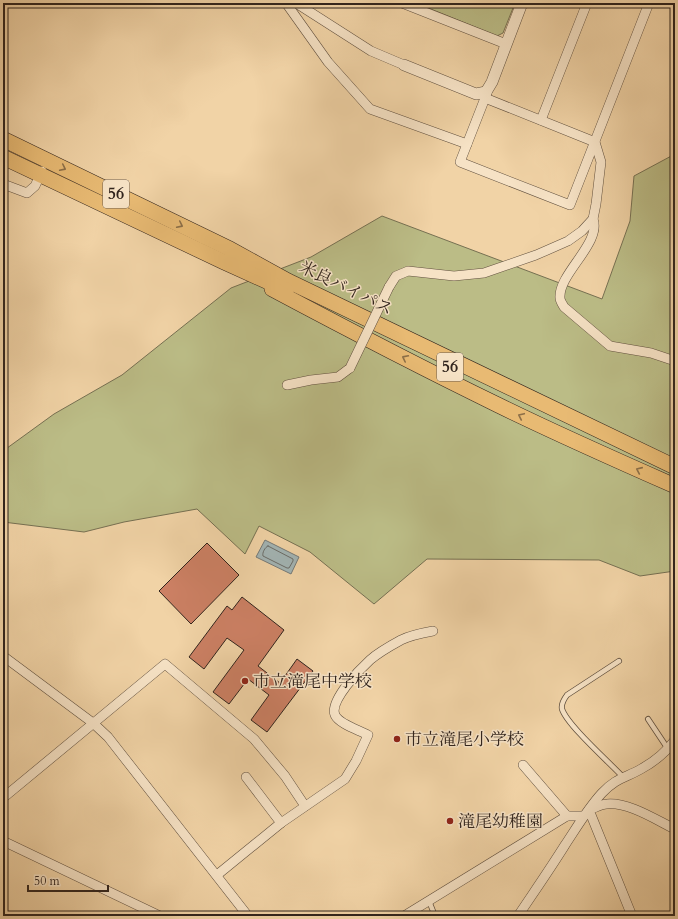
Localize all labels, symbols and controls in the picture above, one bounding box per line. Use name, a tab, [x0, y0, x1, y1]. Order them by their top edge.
one-way arrow	[59, 163, 67, 171]
road number: 56	[103, 180, 129, 208]
one-way arrow	[176, 220, 184, 227]
street label: 米良バイパス	[295, 255, 397, 321]
road number: 56	[437, 353, 463, 381]
one-way arrow	[401, 355, 409, 363]
one-way arrow	[518, 413, 526, 421]
one-way arrow	[636, 467, 644, 475]
place label: 市立滝尾中学校	[253, 670, 372, 693]
marker: 市立滝尾中学校	[240, 676, 250, 686]
place label: 市立滝尾小学校	[405, 728, 524, 751]
marker: 市立滝尾小学校	[392, 734, 402, 744]
place label: 滝尾幼稚園	[458, 810, 543, 833]
marker: 滝尾幼稚園	[445, 816, 455, 826]
scale bar	[28, 867, 108, 893]
text: 50 m	[34, 873, 61, 889]

